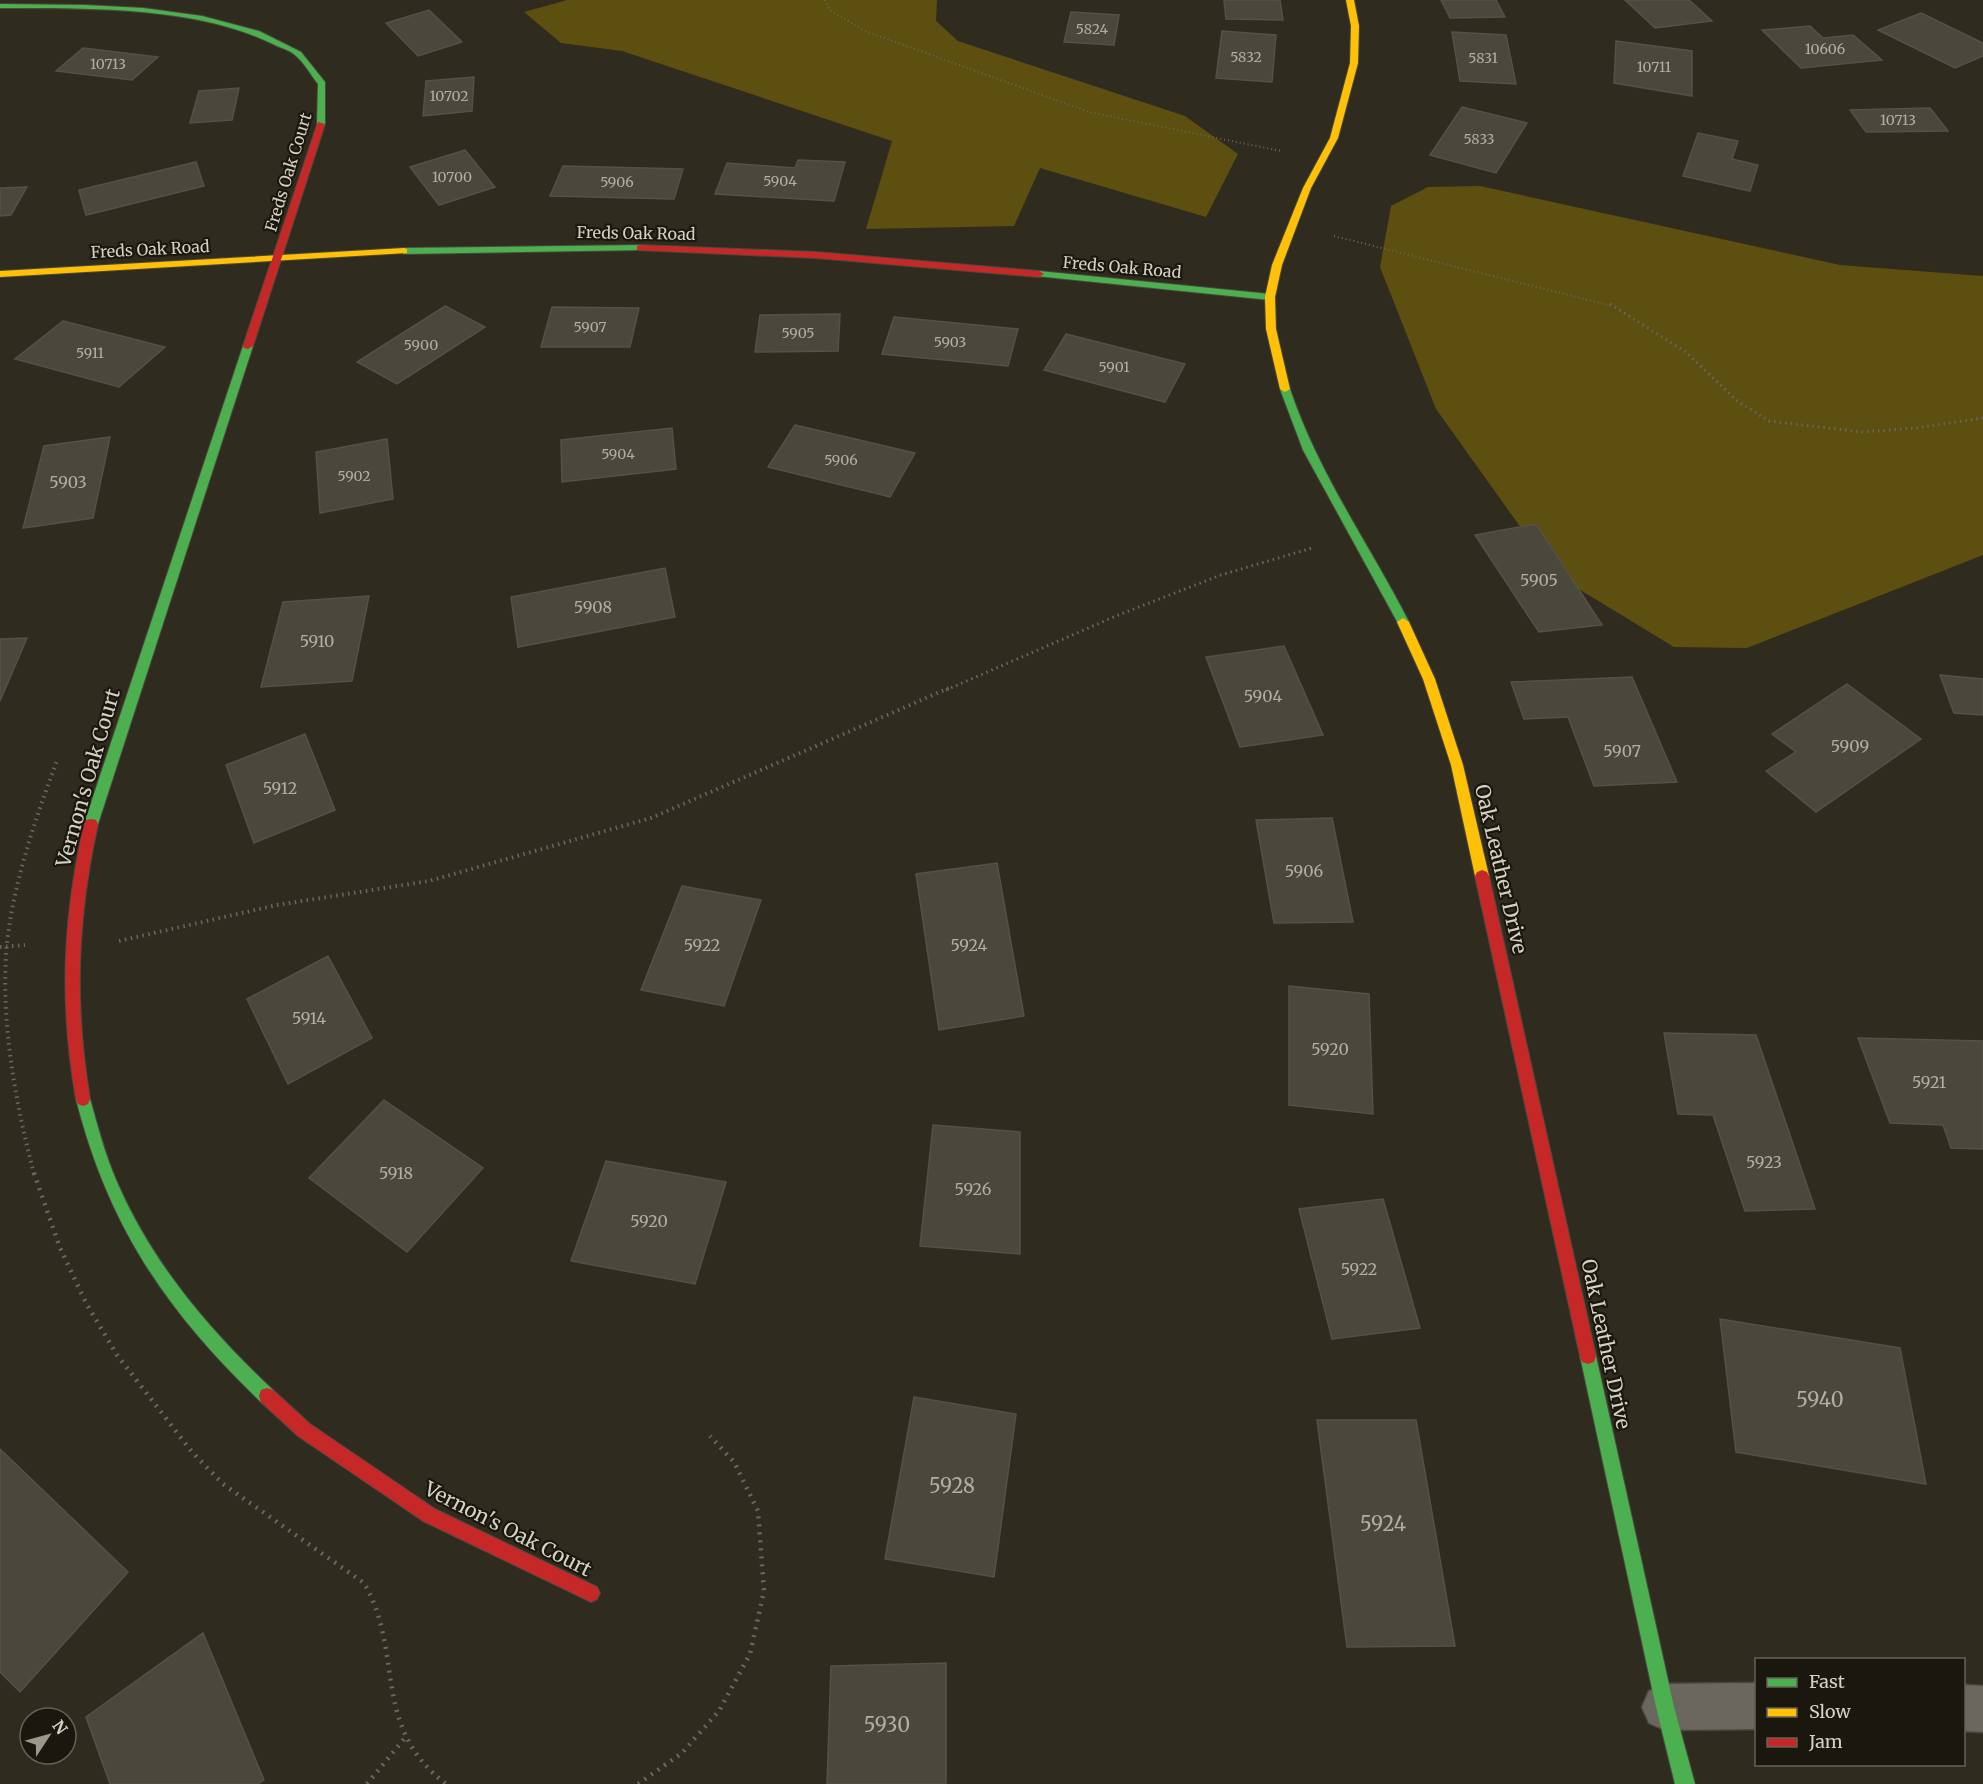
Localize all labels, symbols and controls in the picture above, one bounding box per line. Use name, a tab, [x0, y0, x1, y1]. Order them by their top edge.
house number: 5824	[1076, 20, 1109, 38]
house number: 10606	[1805, 40, 1845, 58]
house number: 5832	[1230, 48, 1262, 66]
house number: 5831	[1468, 49, 1498, 67]
house number: 10713	[90, 55, 126, 73]
house number: 10711	[1637, 58, 1671, 76]
house number: 10702	[430, 87, 468, 105]
street label: Freds Oak Court	[260, 109, 316, 234]
house number: 10713	[1880, 111, 1916, 129]
house number: 5833	[1463, 130, 1495, 148]
house number: 10700	[432, 168, 472, 186]
house number: 5904	[763, 172, 797, 190]
house number: 5906	[600, 173, 634, 191]
street label: Freds Oak Road	[576, 222, 696, 244]
street label: Freds Oak Road	[90, 236, 210, 262]
street label: Freds Oak Road	[1062, 252, 1183, 282]
house number: 5907	[574, 318, 606, 336]
house number: 5905	[781, 324, 815, 342]
house number: 5903	[934, 333, 966, 351]
house number: 5900	[404, 336, 438, 354]
house number: 5911	[76, 344, 104, 362]
house number: 5901	[1098, 358, 1130, 376]
house number: 5904	[601, 445, 635, 463]
house number: 5906	[824, 451, 858, 469]
house number: 5902	[337, 467, 371, 485]
house number: 5903	[49, 472, 87, 492]
house number: 5905	[1520, 570, 1558, 590]
house number: 5908	[574, 597, 612, 617]
house number: 5910	[300, 631, 334, 651]
street label: Vernon's Oak Court	[50, 686, 125, 871]
house number: 5904	[1244, 686, 1282, 706]
house number: 5909	[1831, 736, 1869, 756]
house number: 5907	[1603, 741, 1641, 761]
house number: 5912	[263, 778, 297, 798]
street label: Oak Leather Drive	[1470, 782, 1533, 956]
house number: 5906	[1285, 861, 1324, 881]
house number: 5922	[684, 935, 720, 955]
house number: 5924	[951, 935, 988, 955]
house number: 5914	[292, 1008, 326, 1028]
house number: 5920	[1311, 1039, 1349, 1059]
house number: 5921	[1912, 1072, 1946, 1092]
house number: 5923	[1746, 1152, 1782, 1172]
house number: 5918	[379, 1163, 413, 1183]
house number: 5926	[955, 1179, 992, 1199]
house number: 5920	[630, 1211, 668, 1231]
street label: Oak Leather Drive	[1576, 1257, 1637, 1431]
house number: 5922	[1341, 1259, 1377, 1279]
house number: 5940	[1796, 1387, 1844, 1412]
house number: 5928	[929, 1473, 975, 1498]
street label: Vernon's Oak Court	[420, 1475, 596, 1582]
house number: 5924	[1360, 1511, 1406, 1536]
legend	[1755, 1658, 1965, 1766]
text: Fast	[1809, 1670, 1845, 1693]
text: Slow	[1809, 1700, 1852, 1723]
north arrow	[18, 1706, 78, 1766]
house number: 5930	[864, 1712, 910, 1737]
text: N	[48, 1716, 72, 1738]
text: Jam	[1808, 1730, 1843, 1753]

